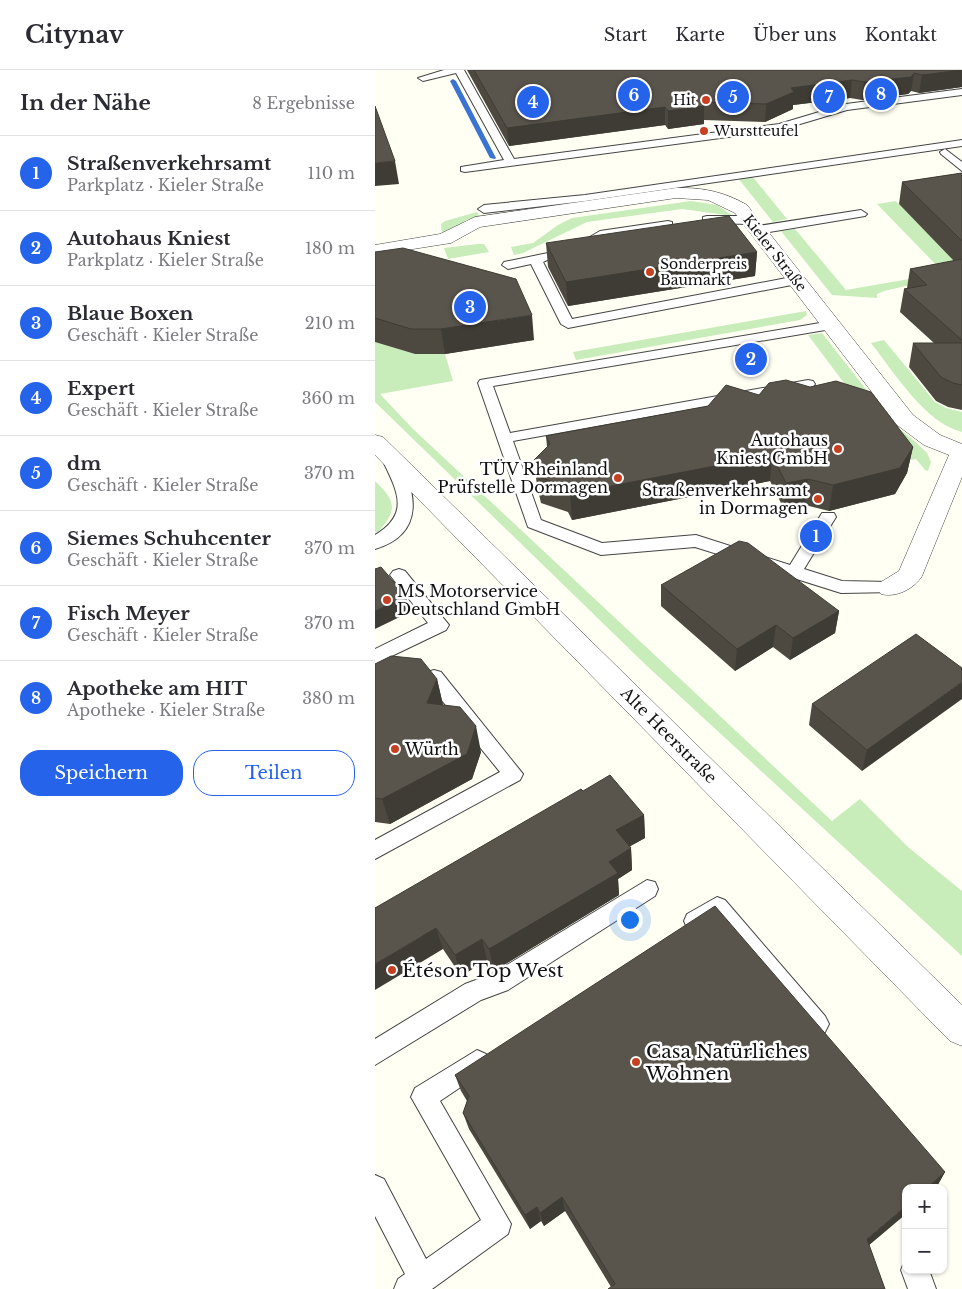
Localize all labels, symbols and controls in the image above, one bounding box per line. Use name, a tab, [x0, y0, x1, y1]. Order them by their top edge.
text: Citynav	[25, 20, 124, 49]
text: Start	[604, 24, 647, 46]
text: Karte	[675, 24, 725, 46]
text: Über uns	[753, 24, 837, 46]
text: Kontakt	[865, 24, 937, 46]
pin: 8	[865, 75, 897, 113]
pin: 6	[618, 76, 650, 114]
pin: 5	[717, 78, 749, 116]
pin: 7	[813, 78, 845, 116]
pin: 4	[517, 83, 549, 121]
text: In der Nähe	[20, 90, 151, 116]
place label: Hit	[673, 91, 697, 109]
text: 8 Ergebnisse	[252, 93, 355, 113]
marker: Hit	[700, 94, 712, 106]
place label: Wurstteufel	[713, 122, 799, 140]
marker: Wurstteufel	[698, 125, 710, 137]
text: Straßenverkehrsamt	[67, 152, 271, 175]
text: 1	[33, 163, 39, 183]
text: 110 m	[308, 163, 355, 183]
text: Parkplatz · Kieler Straße	[67, 175, 264, 195]
street label: Kieler Straße	[739, 211, 811, 295]
text: Autohaus Kniest	[67, 227, 231, 250]
text: 2	[31, 238, 41, 258]
text: 180 m	[305, 238, 355, 258]
text: Parkplatz · Kieler Straße	[67, 250, 264, 270]
place label: Sonderpreis Baumarkt	[660, 255, 747, 289]
marker: Sonderpreis Baumarkt	[644, 266, 656, 278]
pin: 3	[454, 288, 486, 326]
text: Blaue Boxen	[67, 302, 193, 325]
text: 3	[31, 313, 41, 333]
text: 210 m	[305, 313, 355, 333]
text: Geschäft · Kieler Straße	[67, 325, 258, 345]
pin: 2	[735, 340, 767, 378]
text: Expert	[67, 377, 135, 400]
text: 4	[31, 388, 41, 408]
text: 360 m	[302, 388, 355, 408]
text: Geschäft · Kieler Straße	[67, 400, 258, 420]
place label: Autohaus Kniest GmbH	[716, 430, 828, 468]
marker: Autohaus Kniest GmbH	[832, 443, 844, 455]
text: dm	[67, 452, 101, 475]
place label: TÜV Rheinland Prüfstelle Dormagen	[437, 459, 608, 497]
text: 5	[31, 463, 41, 483]
text: 370 m	[304, 463, 355, 483]
marker: TÜV Rheinland Prüfstelle Dormagen	[612, 472, 624, 484]
text: Geschäft · Kieler Straße	[67, 475, 258, 495]
place label: Straßenverkehrsamt in Dormagen	[642, 480, 808, 518]
marker: Straßenverkehrsamt in Dormagen	[812, 493, 824, 505]
pin: 1	[800, 517, 832, 555]
text: Siemes Schuhcenter	[67, 527, 271, 550]
text: 6	[31, 538, 41, 558]
text: 370 m	[304, 538, 355, 558]
text: Geschäft · Kieler Straße	[67, 550, 258, 570]
place label: MS Motorservice Deutschland GmbH	[397, 581, 561, 619]
marker: MS Motorservice Deutschland GmbH	[381, 594, 393, 606]
text: Fisch Meyer	[67, 602, 190, 625]
text: 7	[32, 613, 40, 633]
text: 370 m	[304, 613, 355, 633]
text: Geschäft · Kieler Straße	[67, 625, 258, 645]
text: Apotheke am HIT	[67, 677, 247, 700]
street label: Alte Heerstraße	[616, 682, 721, 787]
text: 8	[31, 688, 41, 708]
text: 380 m	[302, 688, 355, 708]
text: Apotheke · Kieler Straße	[67, 700, 265, 720]
place label: Würth	[404, 739, 459, 759]
marker: Würth	[389, 743, 401, 755]
button: Speichern	[20, 750, 183, 796]
button: Teilen	[193, 750, 355, 796]
your location	[617, 907, 643, 933]
place label: Étéson Top West	[402, 959, 564, 982]
marker: Étéson Top West	[386, 964, 398, 976]
place label: Casa Natürliches Wohnen	[645, 1040, 808, 1085]
marker: Casa Natürliches Wohnen	[630, 1056, 642, 1068]
map controls	[902, 1184, 947, 1274]
button: +	[902, 1184, 947, 1229]
button: −	[902, 1229, 947, 1274]

